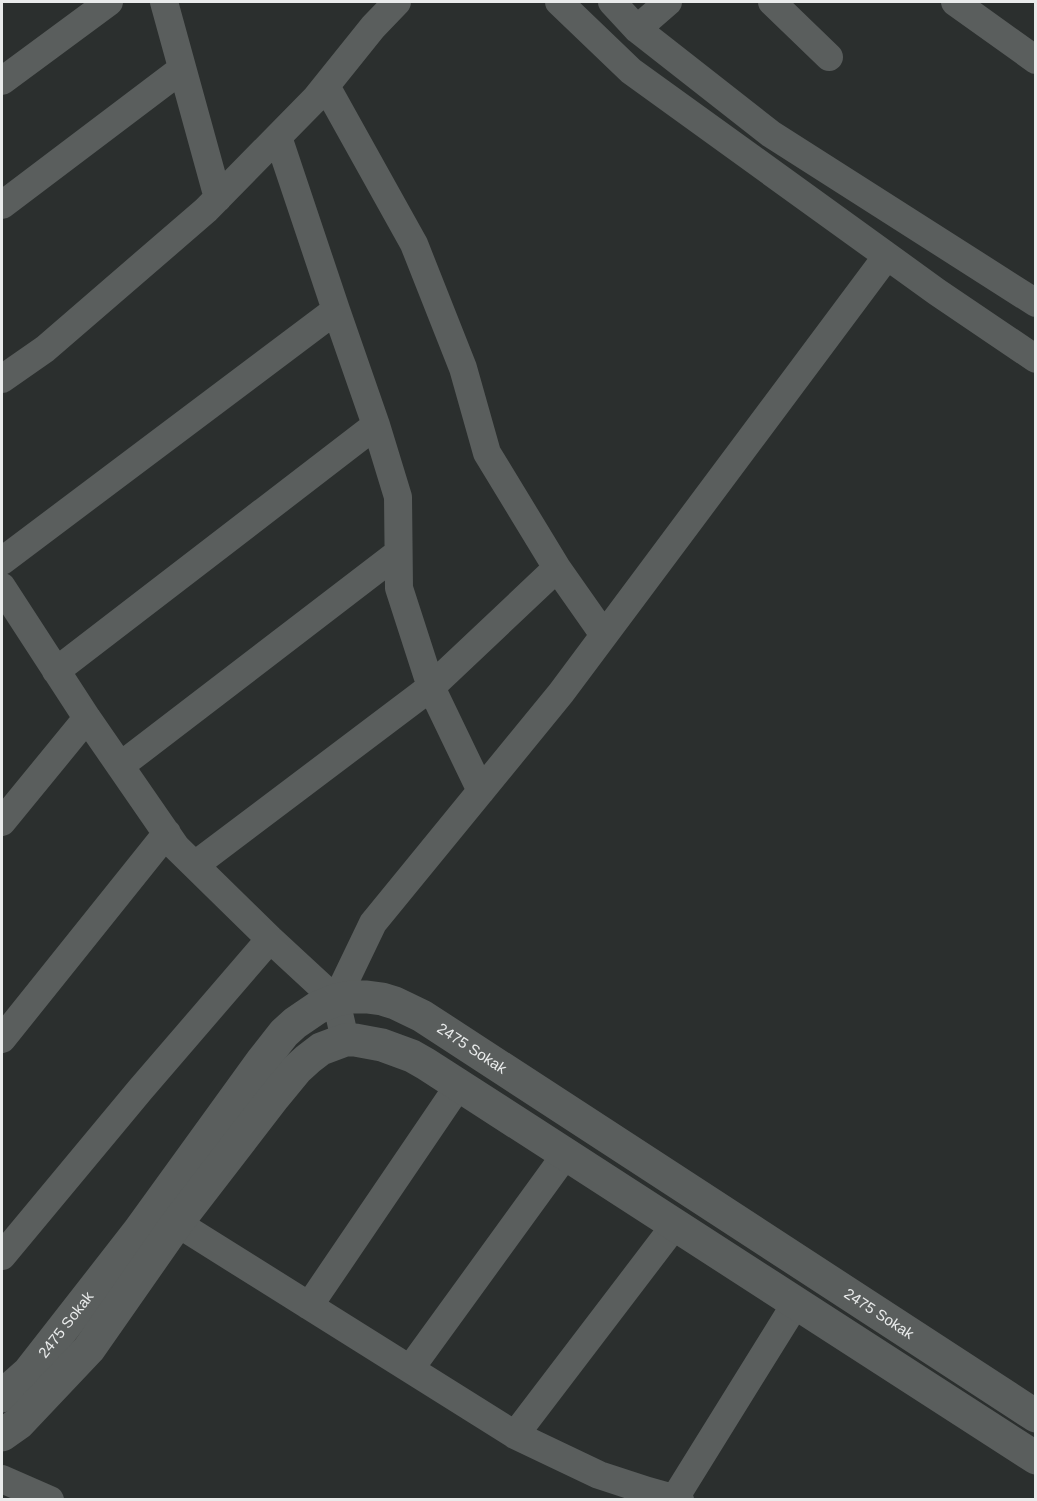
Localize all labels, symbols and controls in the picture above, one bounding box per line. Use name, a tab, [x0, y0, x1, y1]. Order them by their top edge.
street label: 2475 Sokak	[434, 1019, 510, 1077]
street label: 2475 Sokak	[841, 1285, 918, 1342]
street label: 2475 Sokak	[34, 1288, 97, 1361]

